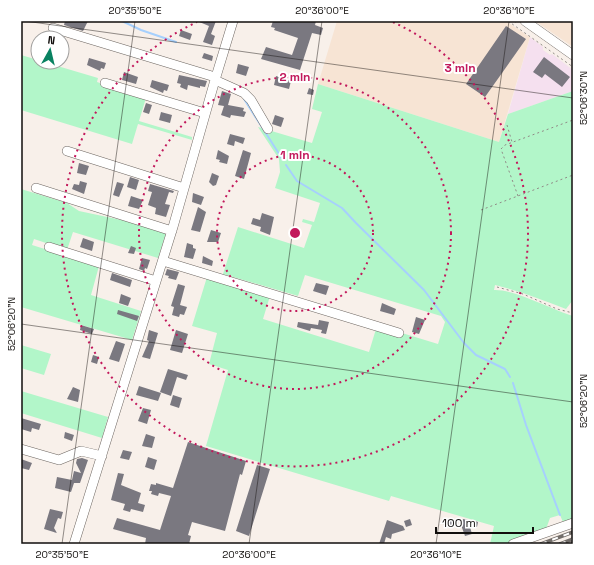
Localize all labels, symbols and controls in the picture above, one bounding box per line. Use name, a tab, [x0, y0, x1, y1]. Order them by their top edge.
text: 20°35'50"E	[108, 4, 162, 17]
text: 20°36'00"E	[295, 4, 349, 17]
text: 20°36'10"E	[483, 4, 535, 17]
north arrow	[30, 30, 70, 70]
text: N	[47, 33, 56, 48]
text: 3 min	[444, 60, 476, 76]
text: 2 min	[279, 69, 311, 85]
text: 52°06'30"N	[577, 71, 590, 125]
text: 1 min	[280, 147, 310, 163]
centre of rings	[288, 226, 302, 240]
text: 52°06'20"N	[5, 297, 18, 351]
text: 52°06'20"N	[577, 374, 590, 428]
scale bar	[436, 509, 533, 535]
text: 100 m	[442, 515, 476, 531]
text: 20°35'50"E	[35, 548, 89, 561]
text: 20°36'00"E	[222, 548, 276, 561]
text: 20°36'10"E	[410, 548, 462, 561]

